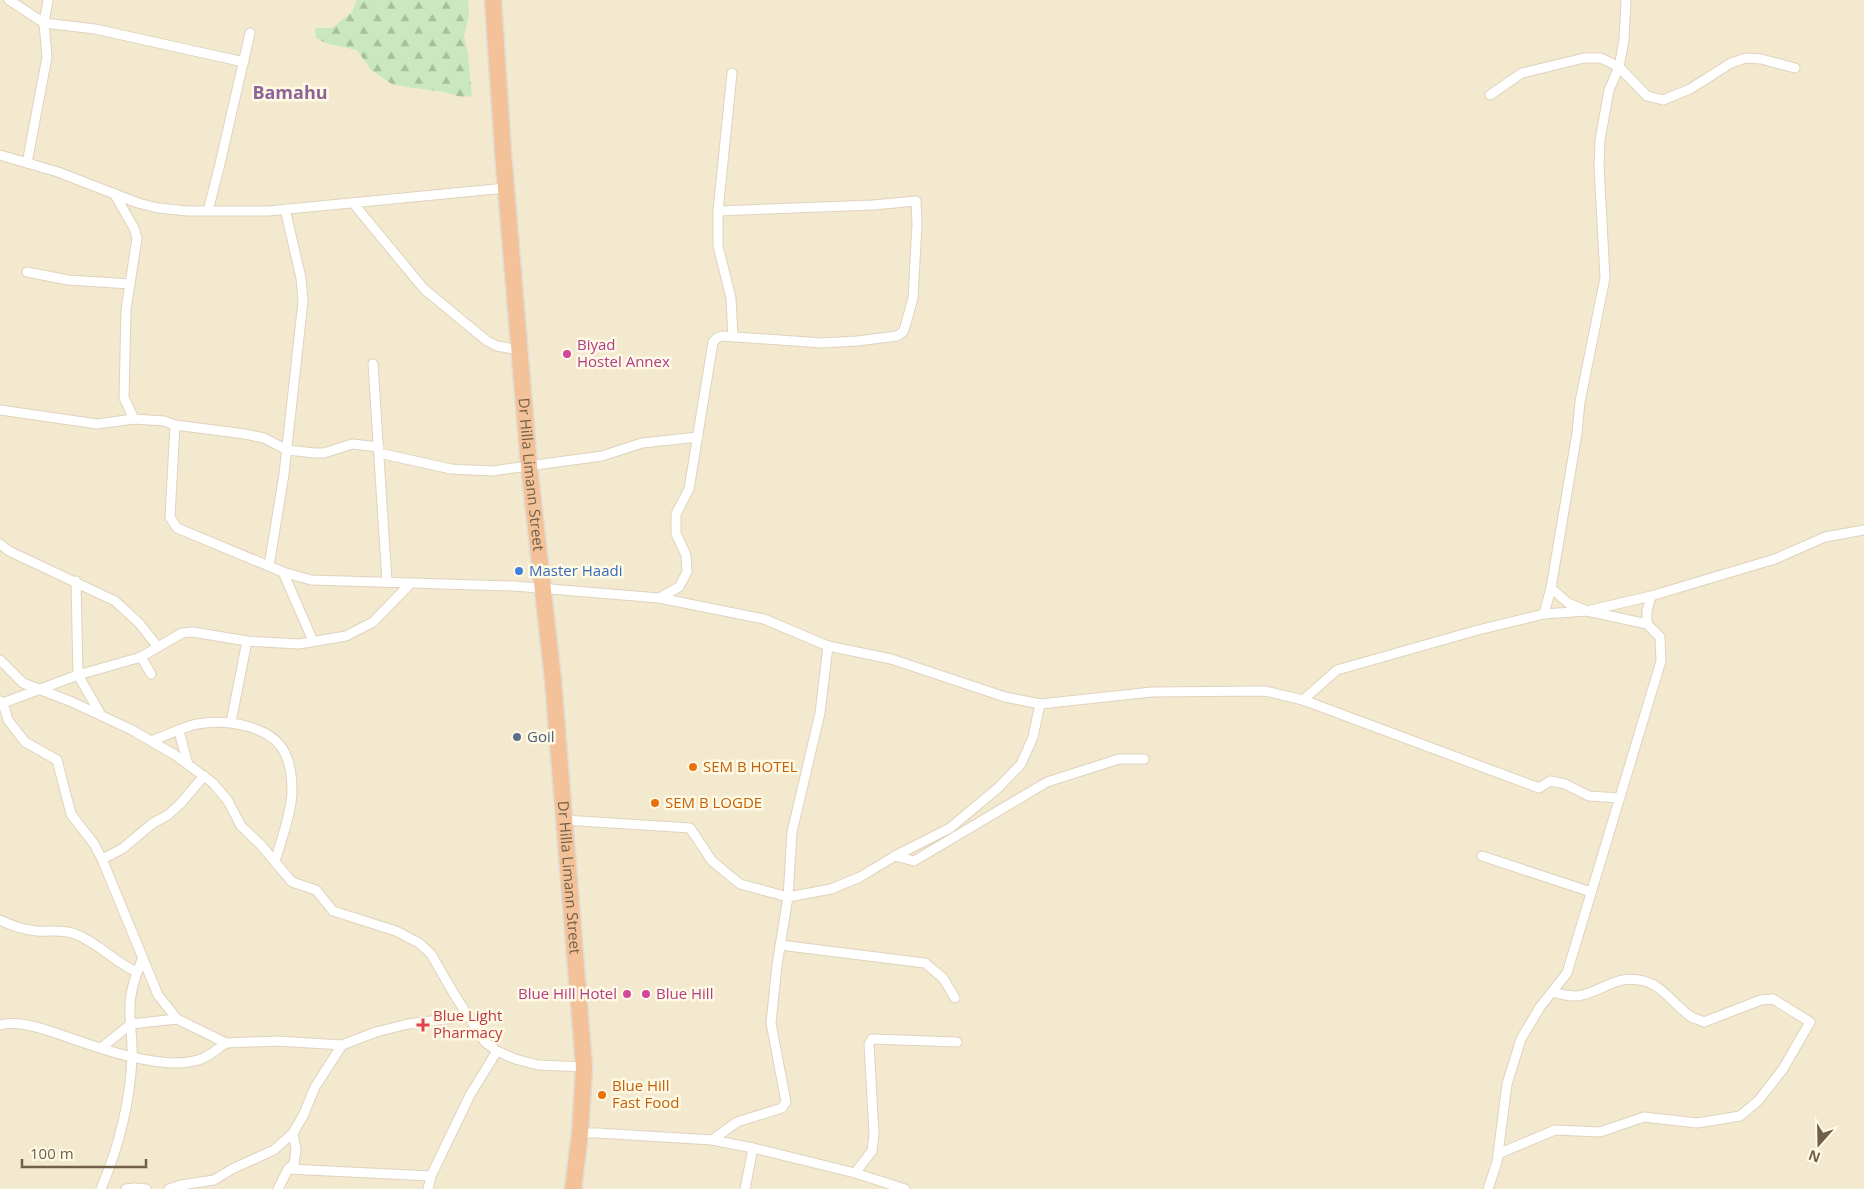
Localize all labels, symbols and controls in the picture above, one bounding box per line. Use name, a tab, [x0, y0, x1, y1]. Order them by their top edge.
district label: Bamahu	[252, 80, 328, 104]
place label: Biyad Hostel Annex	[577, 334, 670, 371]
marker: Biyad Hostel Annex	[561, 348, 573, 360]
street label: Dr Hilla Limann Street	[514, 397, 549, 552]
place label: Master Haadi	[529, 560, 622, 580]
marker: Master Haadi	[513, 565, 525, 577]
place label: Goil	[527, 726, 555, 746]
marker: Goil	[511, 731, 523, 743]
place label: SEM B HOTEL	[703, 756, 798, 776]
marker: SEM B HOTEL	[687, 761, 699, 773]
place label: SEM B LOGDE	[665, 792, 762, 812]
marker: SEM B LOGDE	[649, 797, 661, 809]
street label: Dr Hilla Limann Street	[554, 800, 586, 955]
place label: Blue Hill Hotel	[518, 983, 617, 1003]
place label: Blue Hill	[656, 983, 713, 1003]
marker: Blue Hill Hotel	[621, 988, 633, 1000]
marker: Blue Hill	[640, 988, 652, 1000]
place label: Blue Light Pharmacy	[433, 1005, 503, 1042]
marker: Blue Light Pharmacy	[417, 1019, 429, 1031]
place label: Blue Hill Fast Food	[612, 1075, 679, 1112]
marker: Blue Hill Fast Food	[596, 1089, 608, 1101]
north arrow	[1794, 1119, 1844, 1169]
scale bar	[22, 1136, 146, 1168]
text: 100 m	[30, 1143, 74, 1163]
text: N	[1806, 1146, 1823, 1168]

